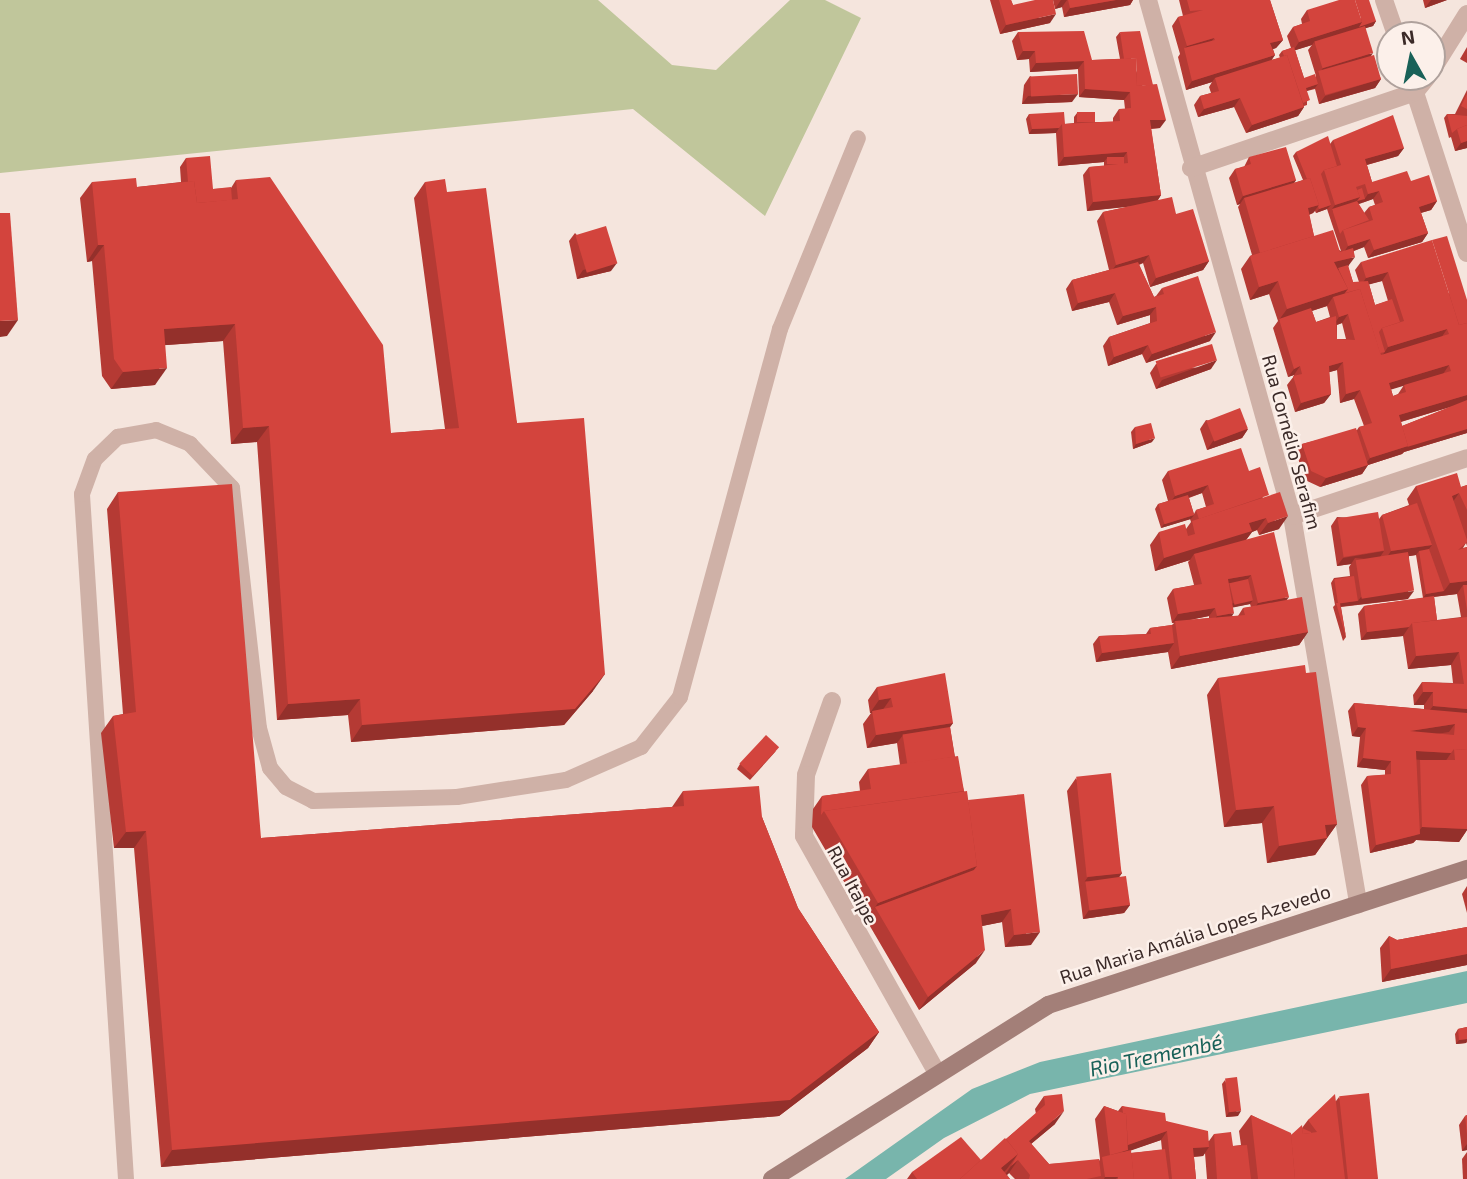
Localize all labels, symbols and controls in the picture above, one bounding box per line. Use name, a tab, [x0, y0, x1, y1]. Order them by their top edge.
north arrow	[1376, 21, 1446, 91]
text: N	[1399, 24, 1417, 49]
street label: Rua Cornélio Serafim	[1258, 352, 1326, 532]
street label: Rua Itaipe	[823, 842, 883, 928]
street label: Rua Maria Amália Lopes Azevedo	[1056, 879, 1334, 989]
water label: Rio Tremembé	[1087, 1029, 1225, 1081]

